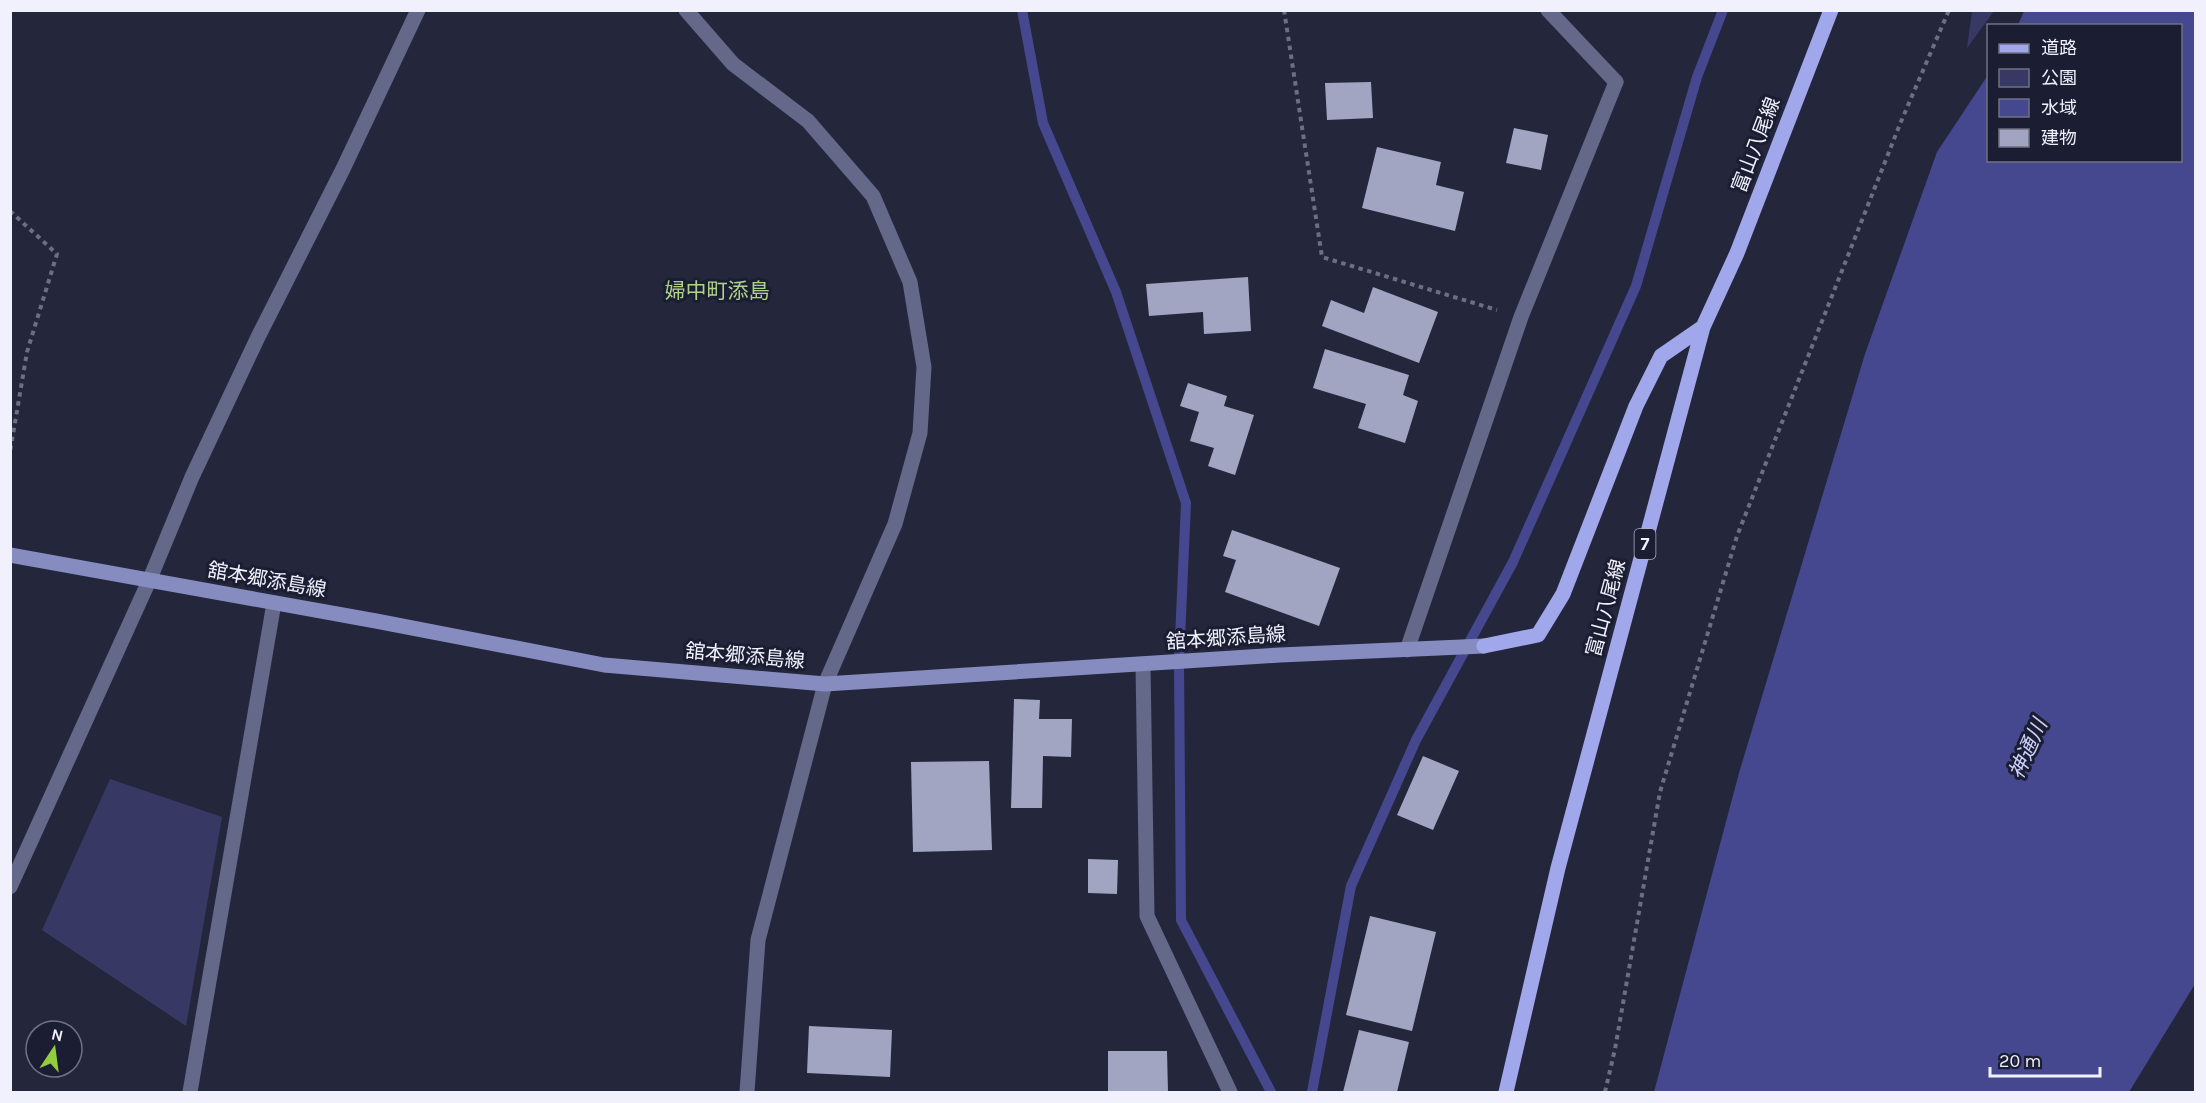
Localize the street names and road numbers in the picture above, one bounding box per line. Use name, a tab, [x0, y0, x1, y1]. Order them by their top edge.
street label: 富山八尾線	[1727, 94, 1785, 196]
road number: 7	[1634, 529, 1656, 559]
street label: 富山八尾線	[1582, 557, 1630, 659]
street label: 舘本郷添島線	[206, 558, 328, 602]
street label: 舘本郷添島線	[1165, 622, 1287, 654]
street label: 舘本郷添島線	[684, 639, 806, 673]

